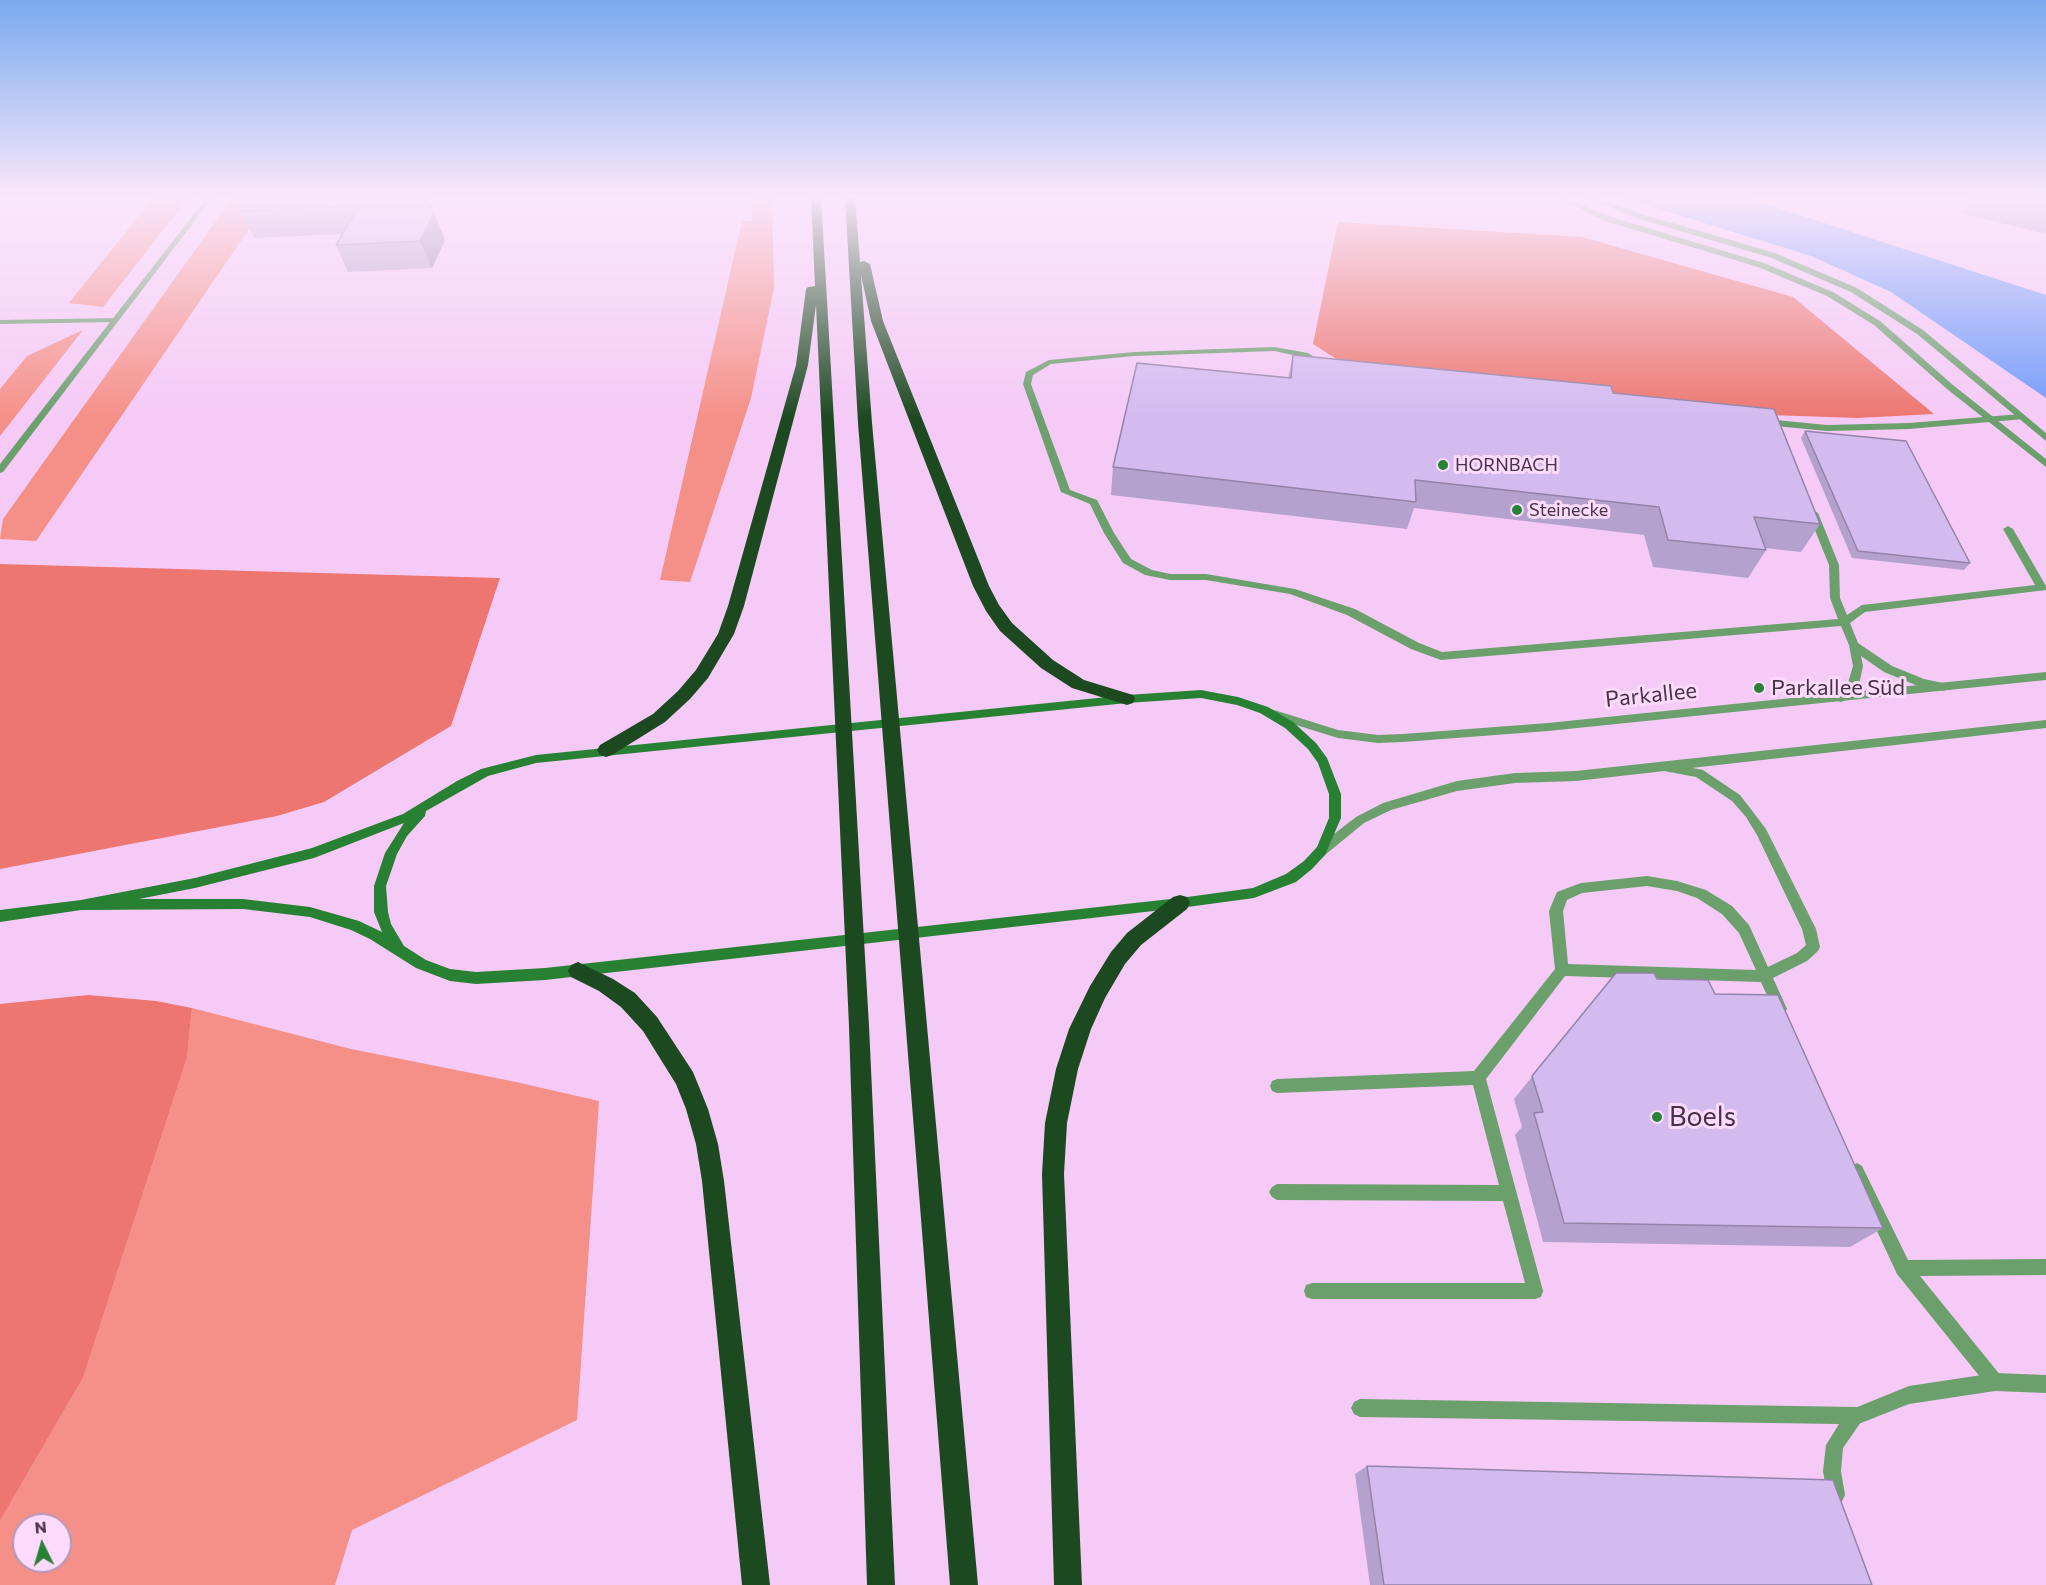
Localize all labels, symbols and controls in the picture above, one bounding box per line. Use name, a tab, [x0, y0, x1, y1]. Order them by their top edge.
place label: HORNBACH	[1455, 454, 1558, 476]
marker: HORNBACH	[1436, 458, 1450, 472]
place label: Steinecke	[1529, 499, 1608, 521]
marker: Steinecke	[1510, 503, 1524, 517]
place label: Parkallee Süd	[1771, 675, 1905, 701]
street label: Parkallee	[1604, 677, 1698, 713]
marker: Parkallee Süd	[1752, 681, 1766, 695]
place label: Boels	[1669, 1101, 1736, 1133]
marker: Boels	[1650, 1110, 1664, 1124]
north arrow	[12, 1513, 72, 1573]
text: N	[34, 1517, 47, 1537]

